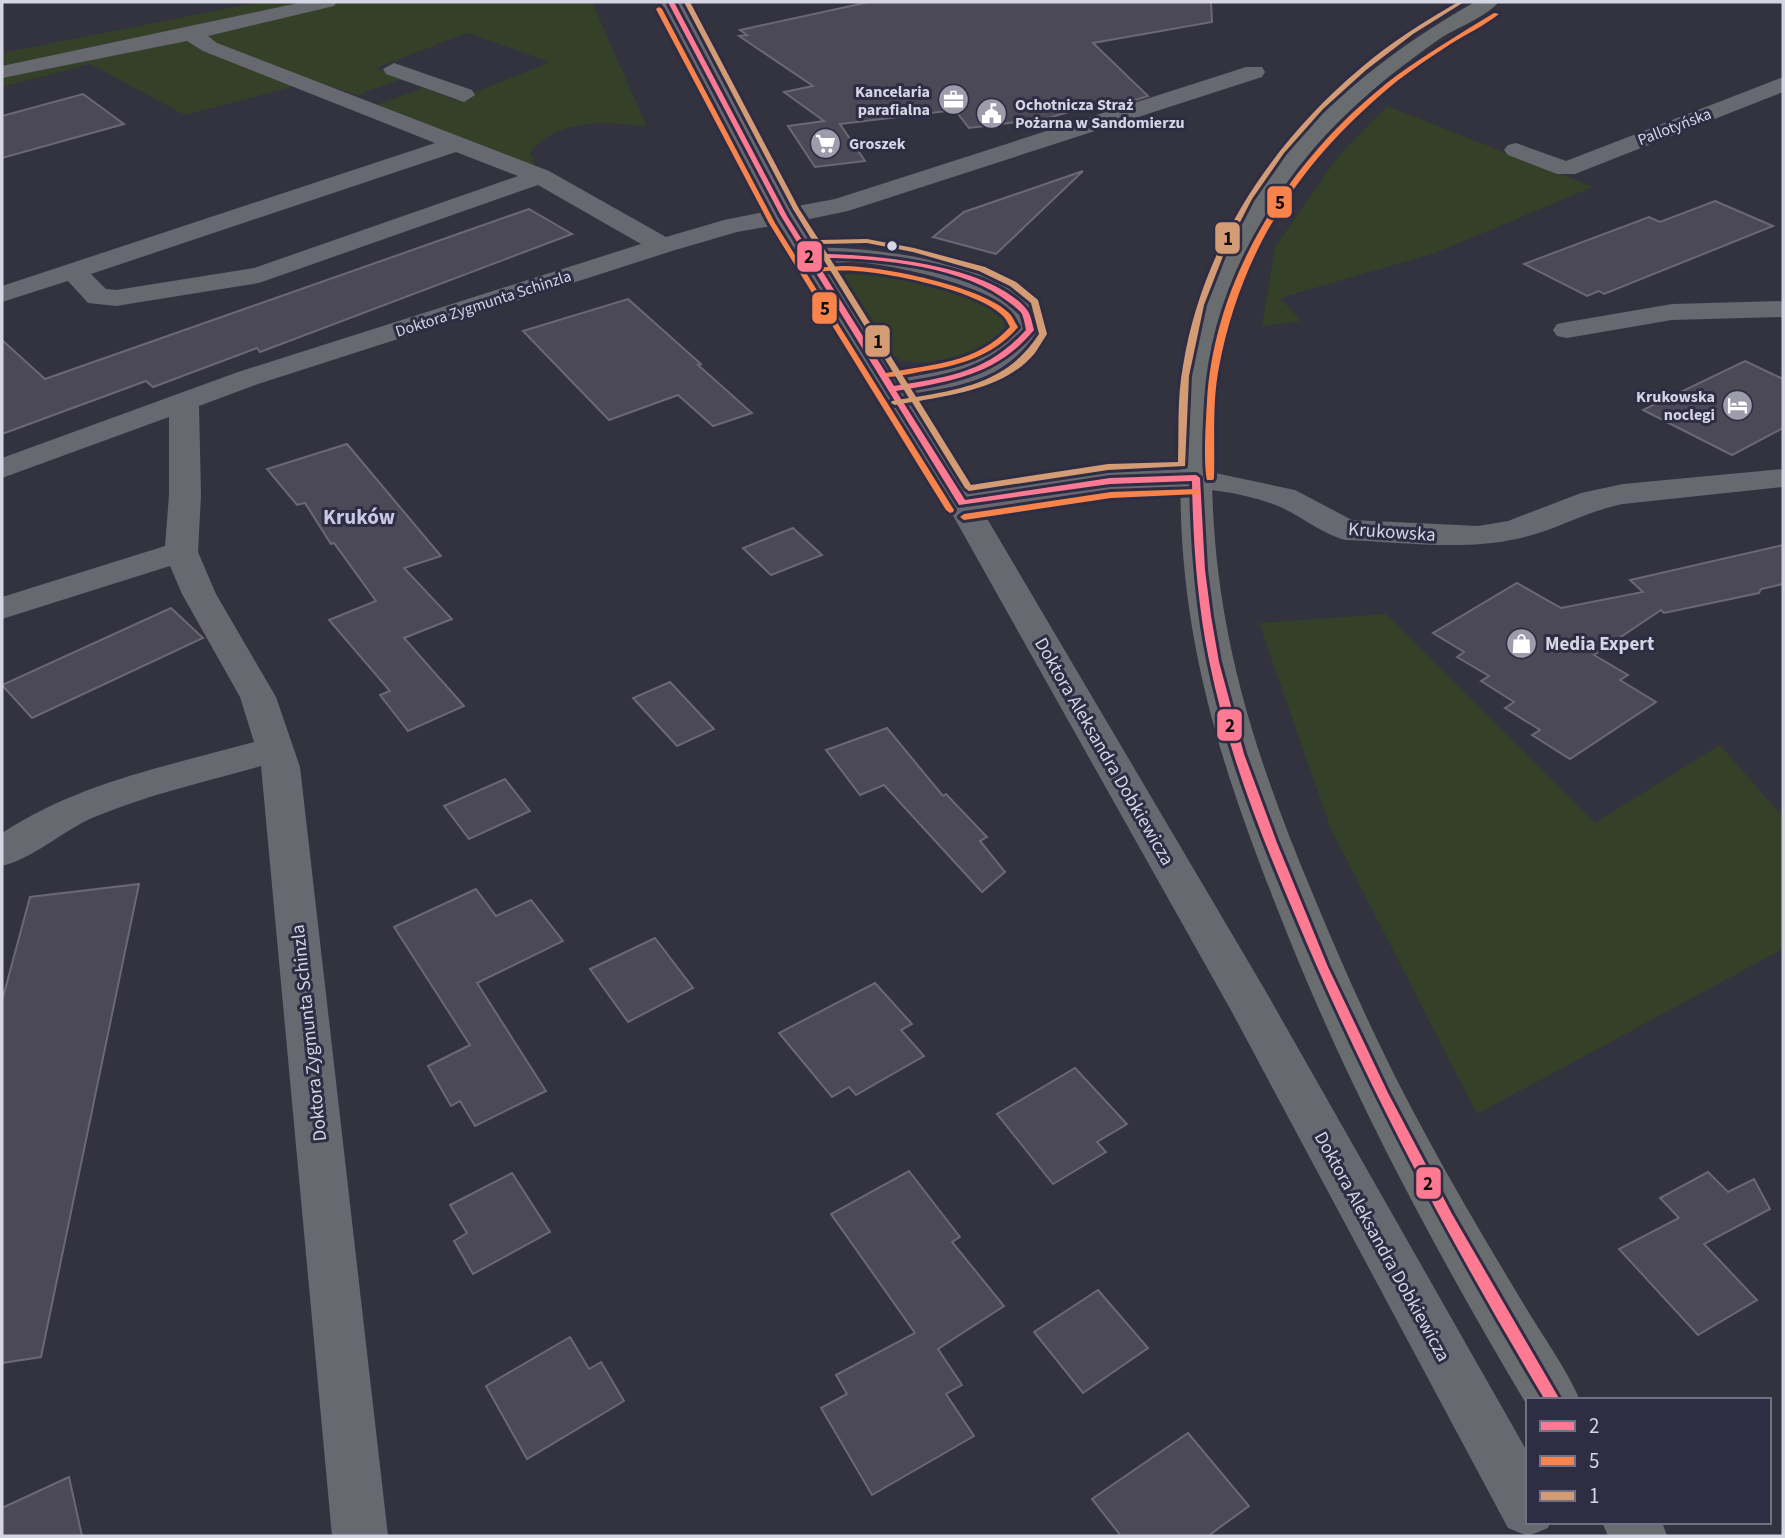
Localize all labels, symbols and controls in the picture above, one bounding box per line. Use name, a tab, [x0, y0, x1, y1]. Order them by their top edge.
place label: Kancelaria parafialna	[855, 81, 930, 121]
office icon: Kancelaria parafialna	[936, 83, 970, 117]
place label: Ochotnicza Straż Pożarna w Sandomierzu	[1015, 94, 1185, 134]
public building icon: Ochotnicza Straż Pożarna w Sandomierzu	[975, 96, 1009, 130]
street label: Pallotyńska	[1634, 103, 1714, 151]
supermarket icon: Groszek	[809, 126, 843, 160]
place label: Groszek	[849, 133, 906, 155]
line badge: 5	[1266, 185, 1293, 219]
text: 5	[1275, 190, 1285, 217]
line badge: 1	[1214, 221, 1241, 255]
text: 1	[1223, 226, 1233, 253]
unlabelled marker	[885, 239, 899, 253]
line badge: 2	[796, 240, 823, 273]
text: 2	[804, 244, 814, 271]
street label: Doktora Zygmunta Schinzla	[393, 265, 574, 343]
line badge: 5	[811, 291, 838, 325]
text: 5	[820, 296, 830, 323]
line badge: 1	[864, 324, 891, 358]
text: 1	[873, 329, 883, 356]
place label: Krukowska noclegi	[1636, 386, 1715, 426]
hotel icon: Krukowska noclegi	[1721, 388, 1755, 422]
district label: Kruków	[323, 502, 395, 532]
street label: Krukowska	[1347, 516, 1437, 549]
shop icon: Media Expert	[1505, 626, 1539, 660]
place label: Media Expert	[1545, 631, 1654, 658]
street label: Doktora Aleksandra Dobkiewicza	[1027, 633, 1180, 871]
line badge: 2	[1216, 708, 1243, 742]
text: 2	[1225, 713, 1235, 740]
street label: Doktora Zygmunta Schinzla	[285, 923, 334, 1143]
street label: Doktora Aleksandra Dobkiewicza	[1307, 1127, 1456, 1367]
line badge: 2	[1415, 1166, 1442, 1200]
text: 2	[1423, 1171, 1433, 1198]
legend	[1526, 1398, 1771, 1524]
text: 2	[1589, 1411, 1599, 1441]
text: 5	[1589, 1446, 1599, 1476]
text: 1	[1589, 1481, 1599, 1511]

